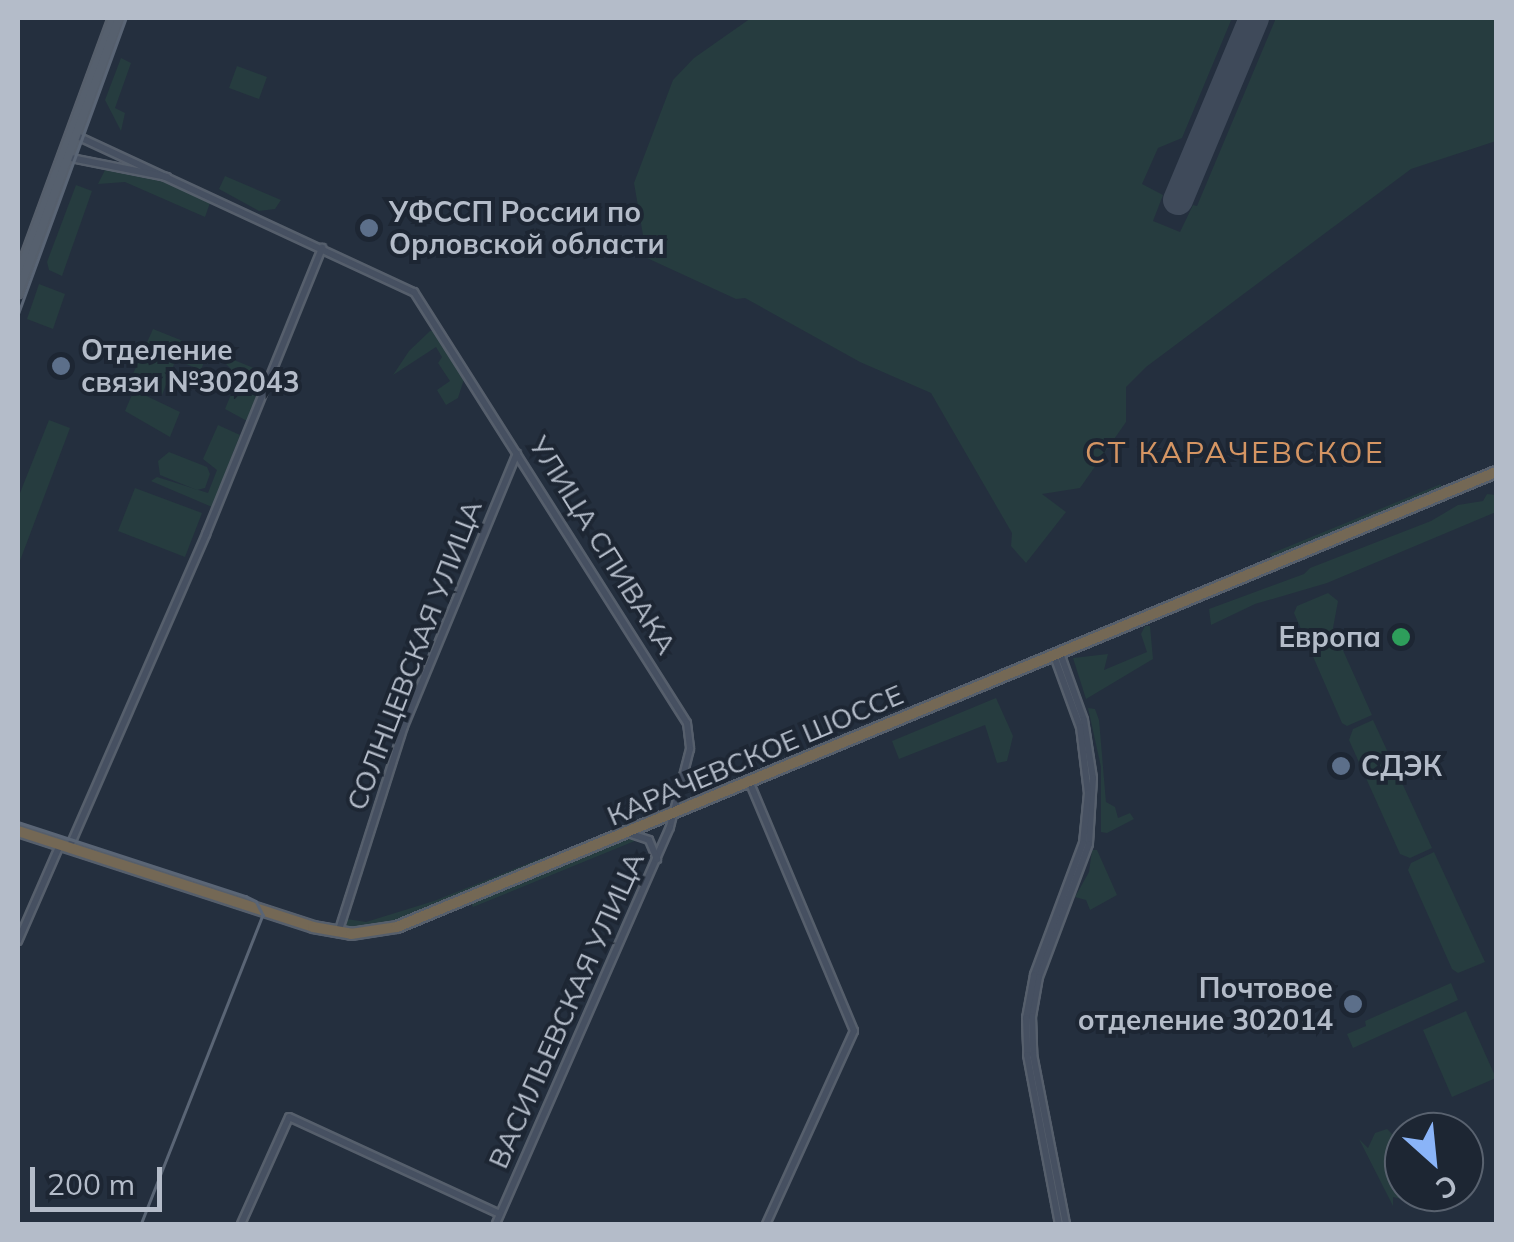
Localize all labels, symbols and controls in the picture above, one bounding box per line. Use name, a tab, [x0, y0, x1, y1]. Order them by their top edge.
place label: УФССП России по Орловской области	[389, 195, 665, 261]
marker: УФССП России по Орловской области	[358, 217, 380, 239]
place label: Отделение связи №302043	[81, 333, 299, 399]
marker: Отделение связи №302043	[50, 355, 72, 377]
street label: УЛИЦА СПИВАКА	[522, 430, 684, 660]
district label: СТ КАРАЧЕВСКОЕ	[1085, 434, 1385, 470]
street label: СОЛНЦЕВСКАЯ УЛИЦА	[339, 495, 489, 815]
place label: Европа	[1278, 620, 1381, 654]
marker: Европа	[1390, 626, 1412, 648]
street label: КАРАЧЕВСКОЕ ШОССЕ	[602, 677, 908, 833]
place label: СДЭК	[1361, 749, 1442, 783]
marker: СДЭК	[1330, 755, 1352, 777]
street label: ВАСИЛЬЕВСКАЯ УЛИЦА	[481, 847, 651, 1173]
place label: Почтовое отделение 302014	[1078, 971, 1333, 1037]
marker: Почтовое отделение 302014	[1342, 993, 1364, 1015]
north arrow	[1384, 1112, 1484, 1212]
scale bar	[35, 1147, 168, 1209]
text: 200 m	[47, 1165, 135, 1203]
text: С	[1430, 1167, 1463, 1207]

